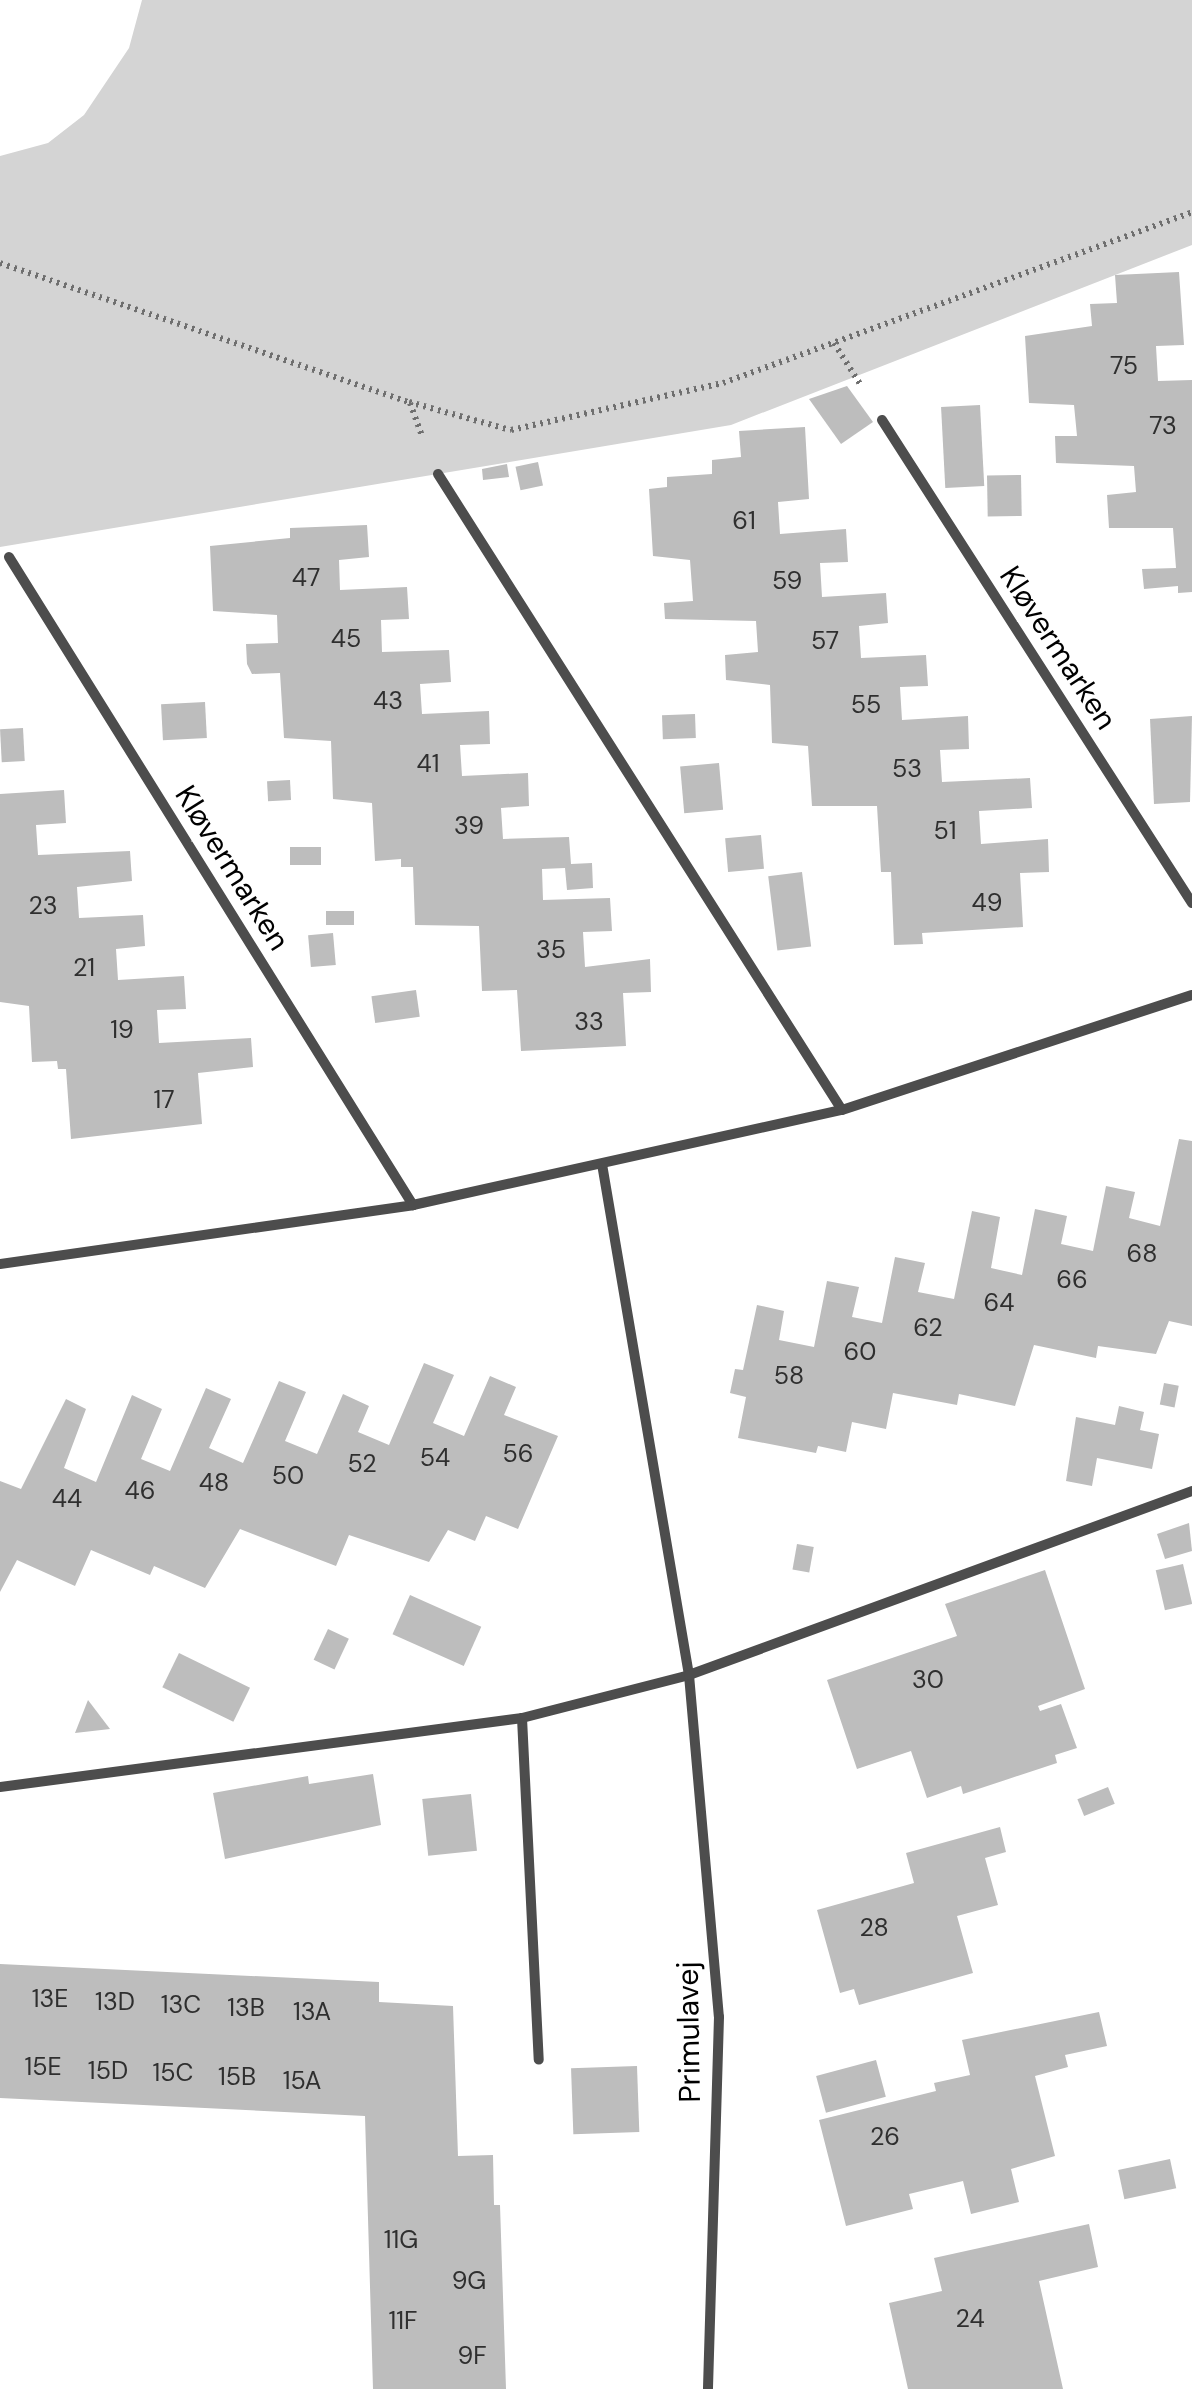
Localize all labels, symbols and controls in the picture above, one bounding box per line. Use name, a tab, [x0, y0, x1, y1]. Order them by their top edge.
house number: 75	[1110, 351, 1138, 381]
house number: 73	[1149, 411, 1177, 441]
house number: 61	[732, 506, 756, 536]
street label: Kløvermarken	[992, 560, 1124, 736]
house number: 47	[292, 563, 320, 593]
house number: 59	[772, 566, 802, 596]
house number: 45	[331, 624, 361, 654]
house number: 57	[811, 626, 839, 656]
house number: 43	[373, 686, 403, 716]
house number: 55	[851, 690, 881, 720]
house number: 41	[417, 749, 439, 779]
house number: 53	[892, 754, 922, 784]
street label: Kløvermarken	[167, 779, 297, 957]
house number: 39	[454, 811, 484, 841]
house number: 51	[933, 816, 957, 846]
house number: 49	[972, 888, 1002, 918]
house number: 23	[28, 891, 58, 921]
house number: 35	[536, 935, 566, 965]
house number: 21	[73, 953, 95, 983]
house number: 33	[574, 1007, 604, 1037]
house number: 19	[110, 1015, 134, 1045]
house number: 17	[153, 1085, 175, 1115]
house number: 68	[1127, 1239, 1157, 1269]
house number: 66	[1056, 1265, 1088, 1295]
house number: 64	[984, 1288, 1014, 1318]
house number: 62	[913, 1313, 943, 1343]
house number: 60	[844, 1337, 876, 1367]
house number: 58	[774, 1361, 804, 1391]
house number: 56	[503, 1439, 533, 1469]
house number: 54	[420, 1443, 450, 1473]
house number: 52	[347, 1449, 377, 1479]
house number: 50	[272, 1461, 304, 1491]
house number: 48	[199, 1468, 229, 1498]
house number: 46	[125, 1476, 155, 1506]
house number: 44	[52, 1484, 82, 1514]
house number: 30	[912, 1665, 944, 1695]
house number: 28	[859, 1913, 889, 1943]
street label: Primulavej	[670, 1961, 708, 2103]
house number: 13E	[32, 1984, 68, 2014]
house number: 13D	[95, 1987, 135, 2017]
house number: 13C	[161, 1990, 201, 2020]
house number: 13B	[227, 1993, 265, 2023]
house number: 13A	[293, 1997, 331, 2027]
house number: 15E	[24, 2052, 62, 2082]
house number: 15D	[88, 2056, 128, 2086]
house number: 15C	[153, 2058, 193, 2088]
house number: 15B	[218, 2062, 256, 2092]
house number: 15A	[283, 2066, 321, 2096]
house number: 26	[870, 2122, 900, 2152]
house number: 11G	[384, 2225, 418, 2255]
house number: 9G	[452, 2266, 486, 2296]
house number: 24	[955, 2304, 985, 2334]
house number: 11F	[389, 2306, 417, 2336]
house number: 9F	[457, 2341, 487, 2371]

